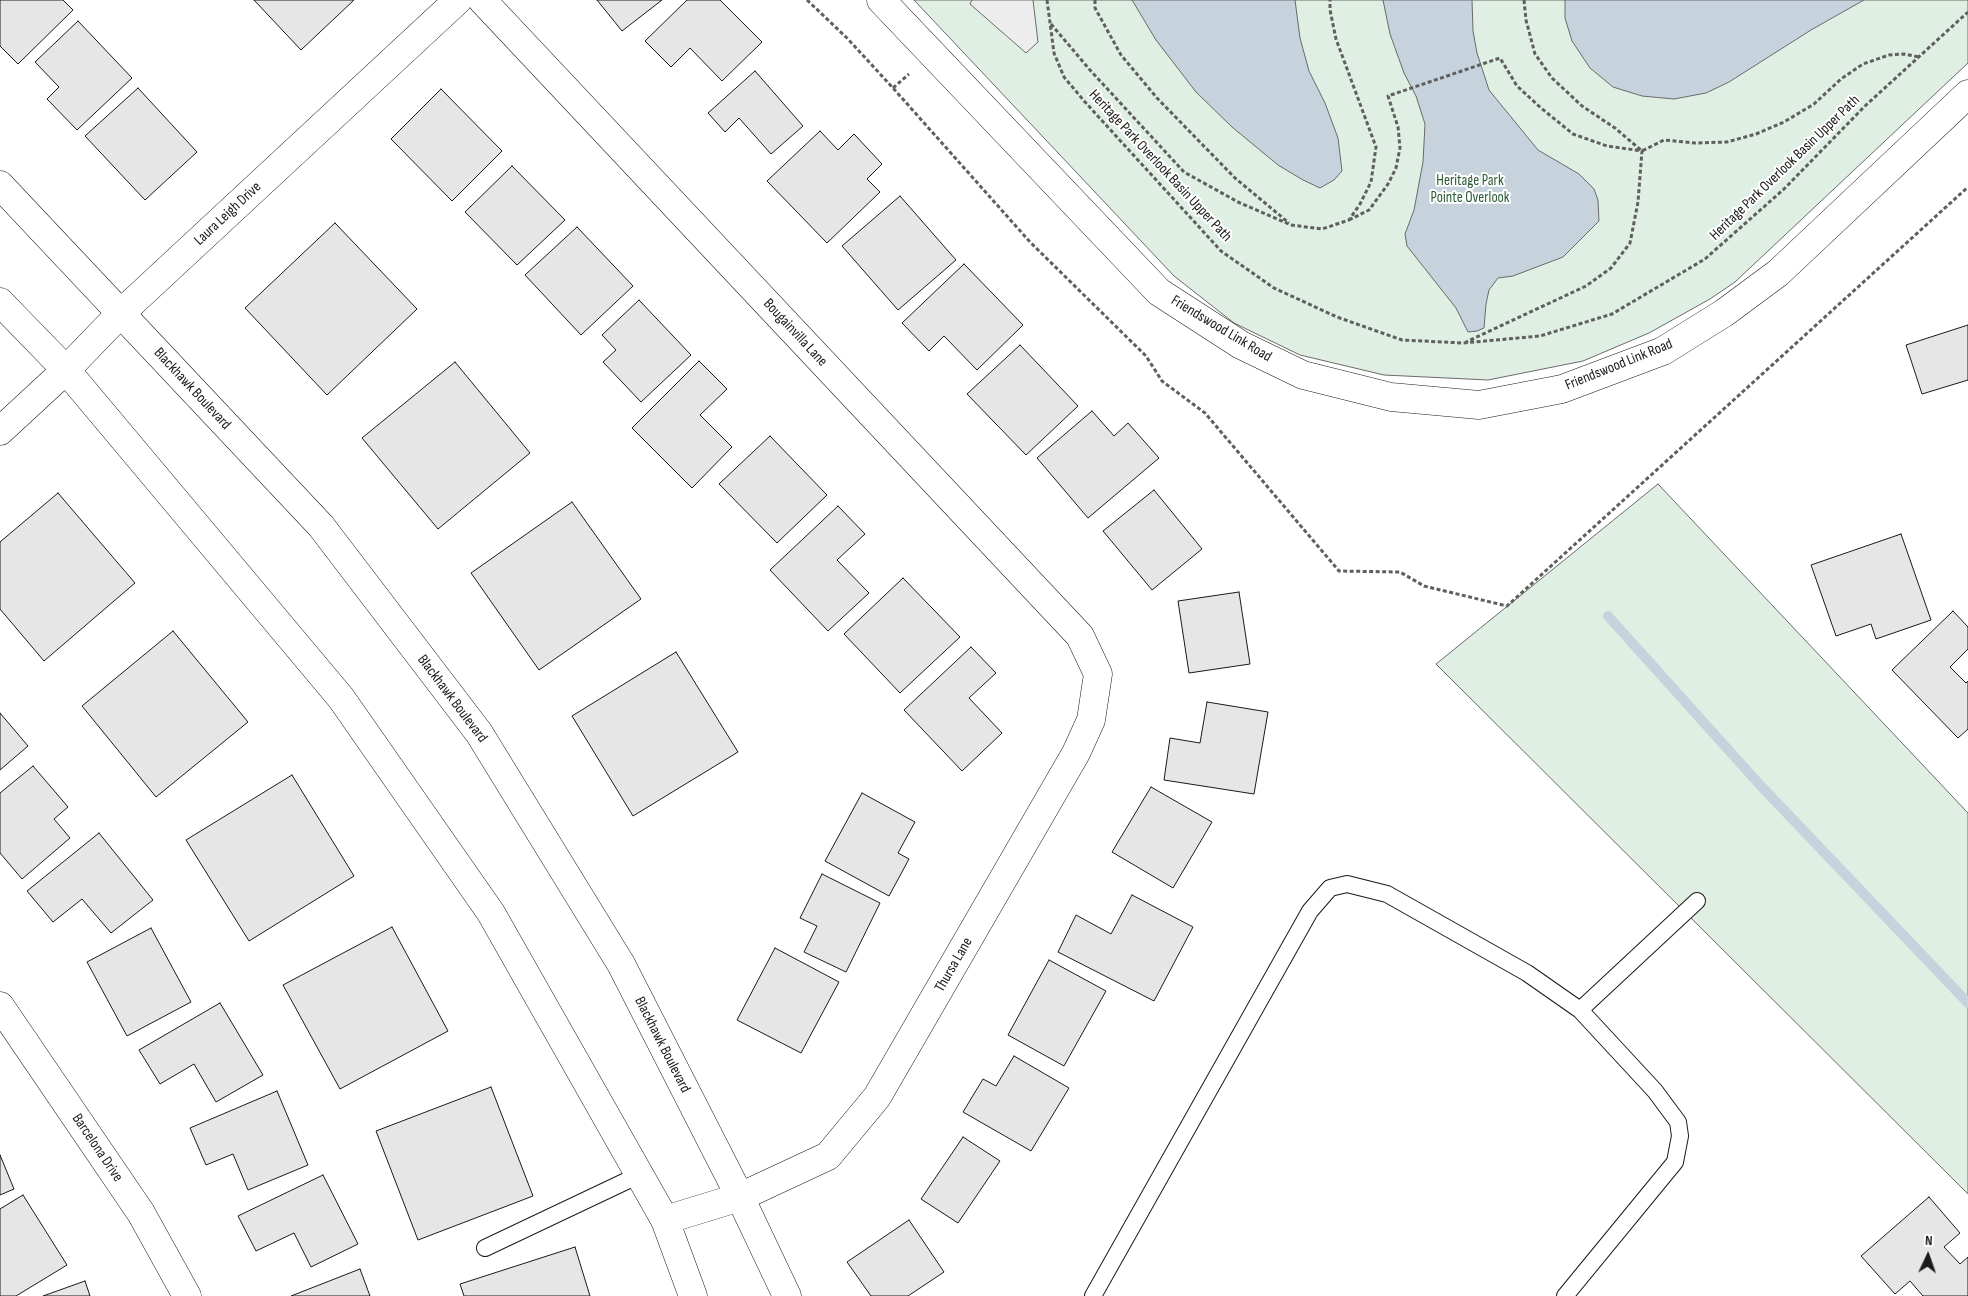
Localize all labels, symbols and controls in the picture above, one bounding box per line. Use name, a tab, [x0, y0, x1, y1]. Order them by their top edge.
street label: Heritage Park Overlook Basin Upper Path	[1085, 86, 1235, 246]
street label: Heritage Park Overlook Basin Upper Path	[1706, 92, 1864, 244]
park label: Heritage Park Pointe Overlook	[1430, 172, 1510, 207]
street label: Laura Leigh Drive	[191, 178, 265, 250]
street label: Friendswood Link Road	[1167, 292, 1275, 366]
street label: Bougainvilla Lane	[759, 295, 831, 371]
street label: Friendswood Link Road	[1563, 335, 1675, 395]
street label: Blackhawk Boulevard	[150, 344, 234, 434]
street label: Blackhawk Boulevard	[413, 652, 491, 746]
street label: Thursa Lane	[931, 935, 977, 995]
street label: Blackhawk Boulevard	[630, 994, 694, 1096]
street label: Barcelona Drive	[68, 1111, 126, 1185]
north arrow	[1903, 1231, 1953, 1281]
text: N	[1925, 1232, 1933, 1249]

